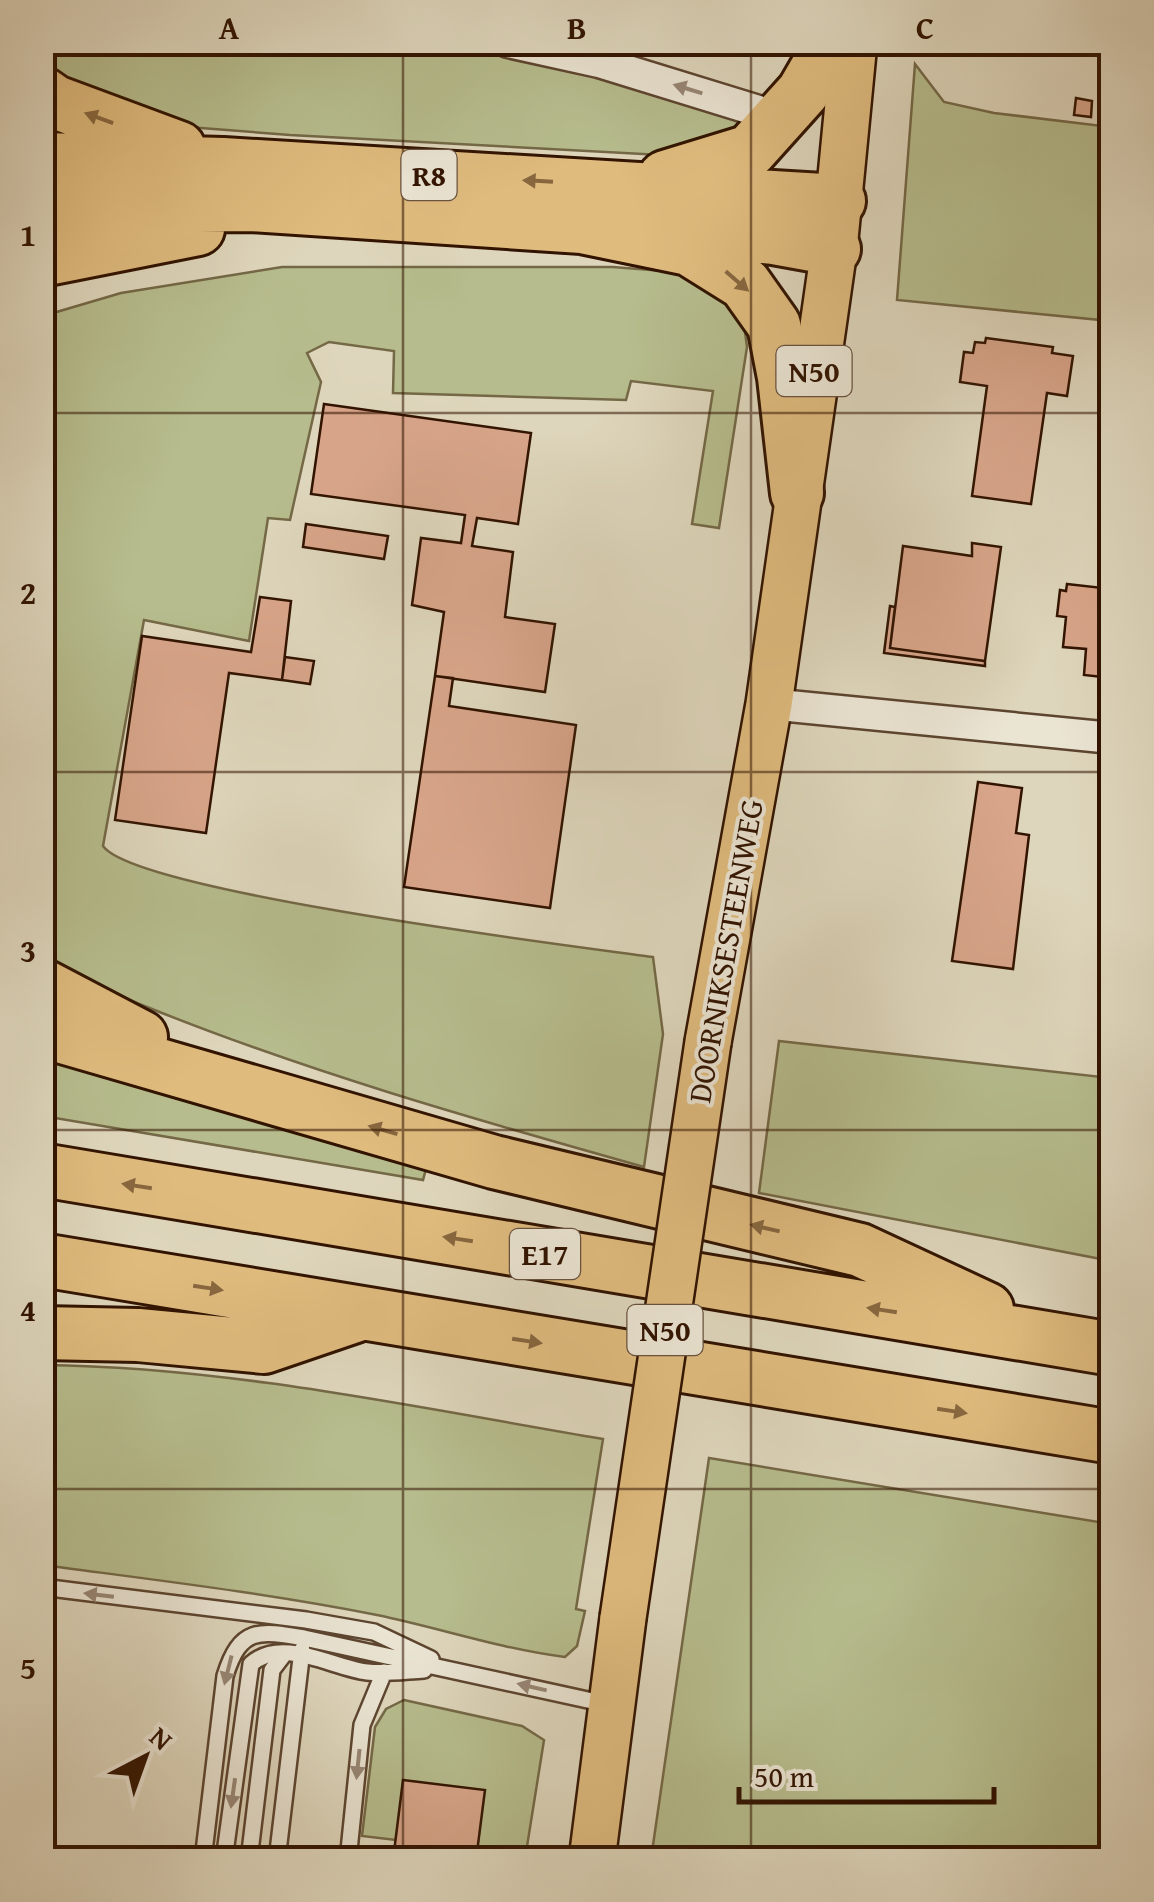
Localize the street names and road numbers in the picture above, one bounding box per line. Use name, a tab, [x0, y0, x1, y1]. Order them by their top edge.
road number: R8	[402, 150, 456, 200]
road number: N50	[776, 346, 852, 396]
street label: DOORNIKSESTEENWEG	[675, 795, 775, 1106]
road number: E17	[510, 1229, 580, 1279]
road number: N50	[628, 1305, 702, 1355]

